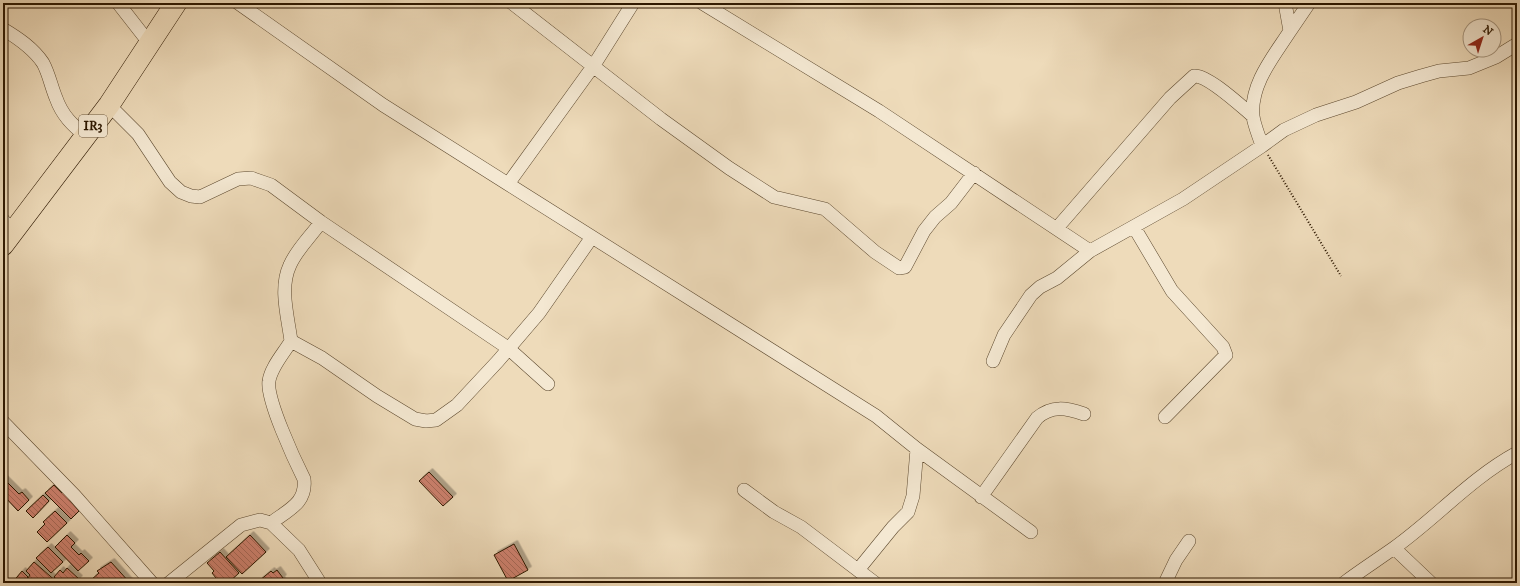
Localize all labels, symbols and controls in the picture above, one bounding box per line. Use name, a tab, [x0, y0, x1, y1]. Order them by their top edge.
north arrow	[1462, 18, 1502, 58]
text: N	[1480, 23, 1496, 39]
road number: IR3	[79, 115, 107, 137]

